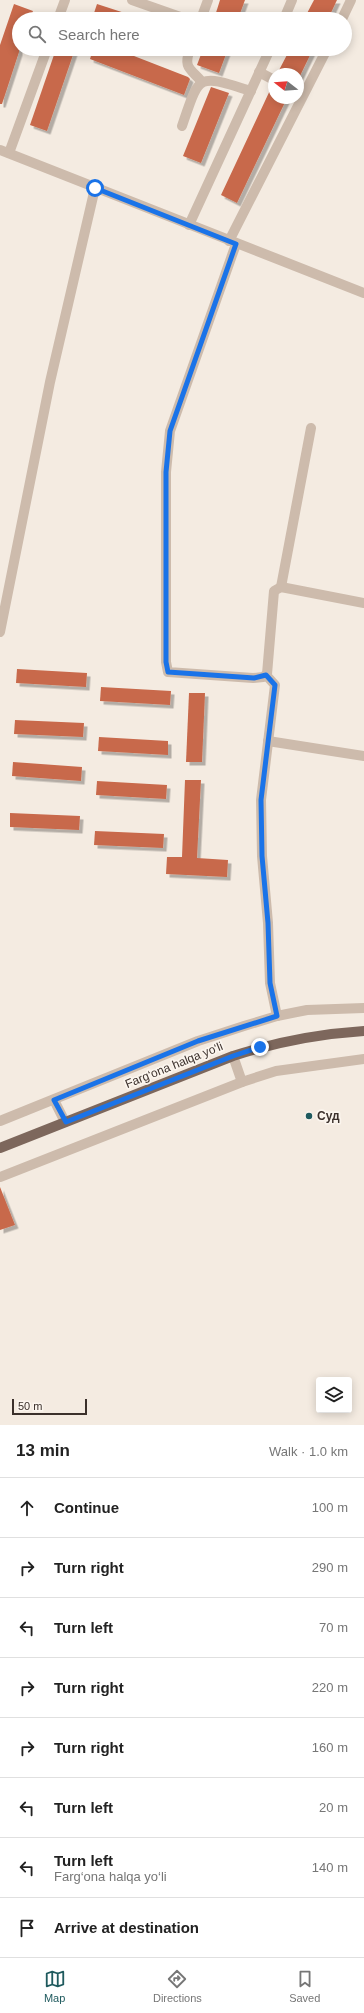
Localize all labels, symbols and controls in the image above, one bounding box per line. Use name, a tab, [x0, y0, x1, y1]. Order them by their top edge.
search box	[12, 12, 352, 56]
icon: search	[26, 23, 48, 45]
text: Search here	[58, 26, 140, 43]
north arrow	[268, 68, 304, 104]
route start	[86, 179, 104, 197]
route end	[251, 1038, 269, 1056]
street label: Farg‘ona halqa yo‘li	[123, 1039, 225, 1091]
place label: Суд	[317, 1109, 340, 1123]
marker: Суд	[304, 1111, 314, 1121]
map controls	[316, 1377, 352, 1413]
button: layers	[316, 1377, 352, 1413]
scale bar	[12, 1397, 87, 1416]
text: 50 m	[18, 1400, 42, 1412]
text: 13 min	[16, 1441, 70, 1460]
text: Walk · 1.0 km	[269, 1444, 348, 1459]
icon: ahead	[16, 1497, 38, 1519]
text: Continue	[54, 1499, 119, 1516]
text: 100 m	[312, 1500, 348, 1515]
icon: right	[16, 1557, 38, 1579]
text: Turn right	[54, 1559, 124, 1576]
text: 290 m	[312, 1560, 348, 1575]
icon: left	[16, 1617, 38, 1639]
text: Turn left	[54, 1619, 113, 1636]
text: 70 m	[319, 1620, 348, 1635]
icon: right	[16, 1677, 38, 1699]
text: Turn right	[54, 1679, 124, 1696]
text: 220 m	[312, 1680, 348, 1695]
icon: right	[16, 1737, 38, 1759]
text: Turn right	[54, 1739, 124, 1756]
text: 160 m	[312, 1740, 348, 1755]
icon: left	[16, 1797, 38, 1819]
text: Turn left	[54, 1799, 113, 1816]
text: 20 m	[319, 1800, 348, 1815]
text: Turn left	[54, 1852, 113, 1869]
icon: left	[16, 1857, 38, 1879]
text: 140 m	[312, 1860, 348, 1875]
text: Farg‘ona halqa yo‘li	[54, 1869, 167, 1884]
icon: arrive	[16, 1917, 38, 1939]
text: Arrive at destination	[54, 1919, 199, 1936]
tab: Map	[44, 1968, 66, 2004]
tab: Directions	[153, 1968, 202, 2004]
tab: Saved	[289, 1968, 320, 2004]

